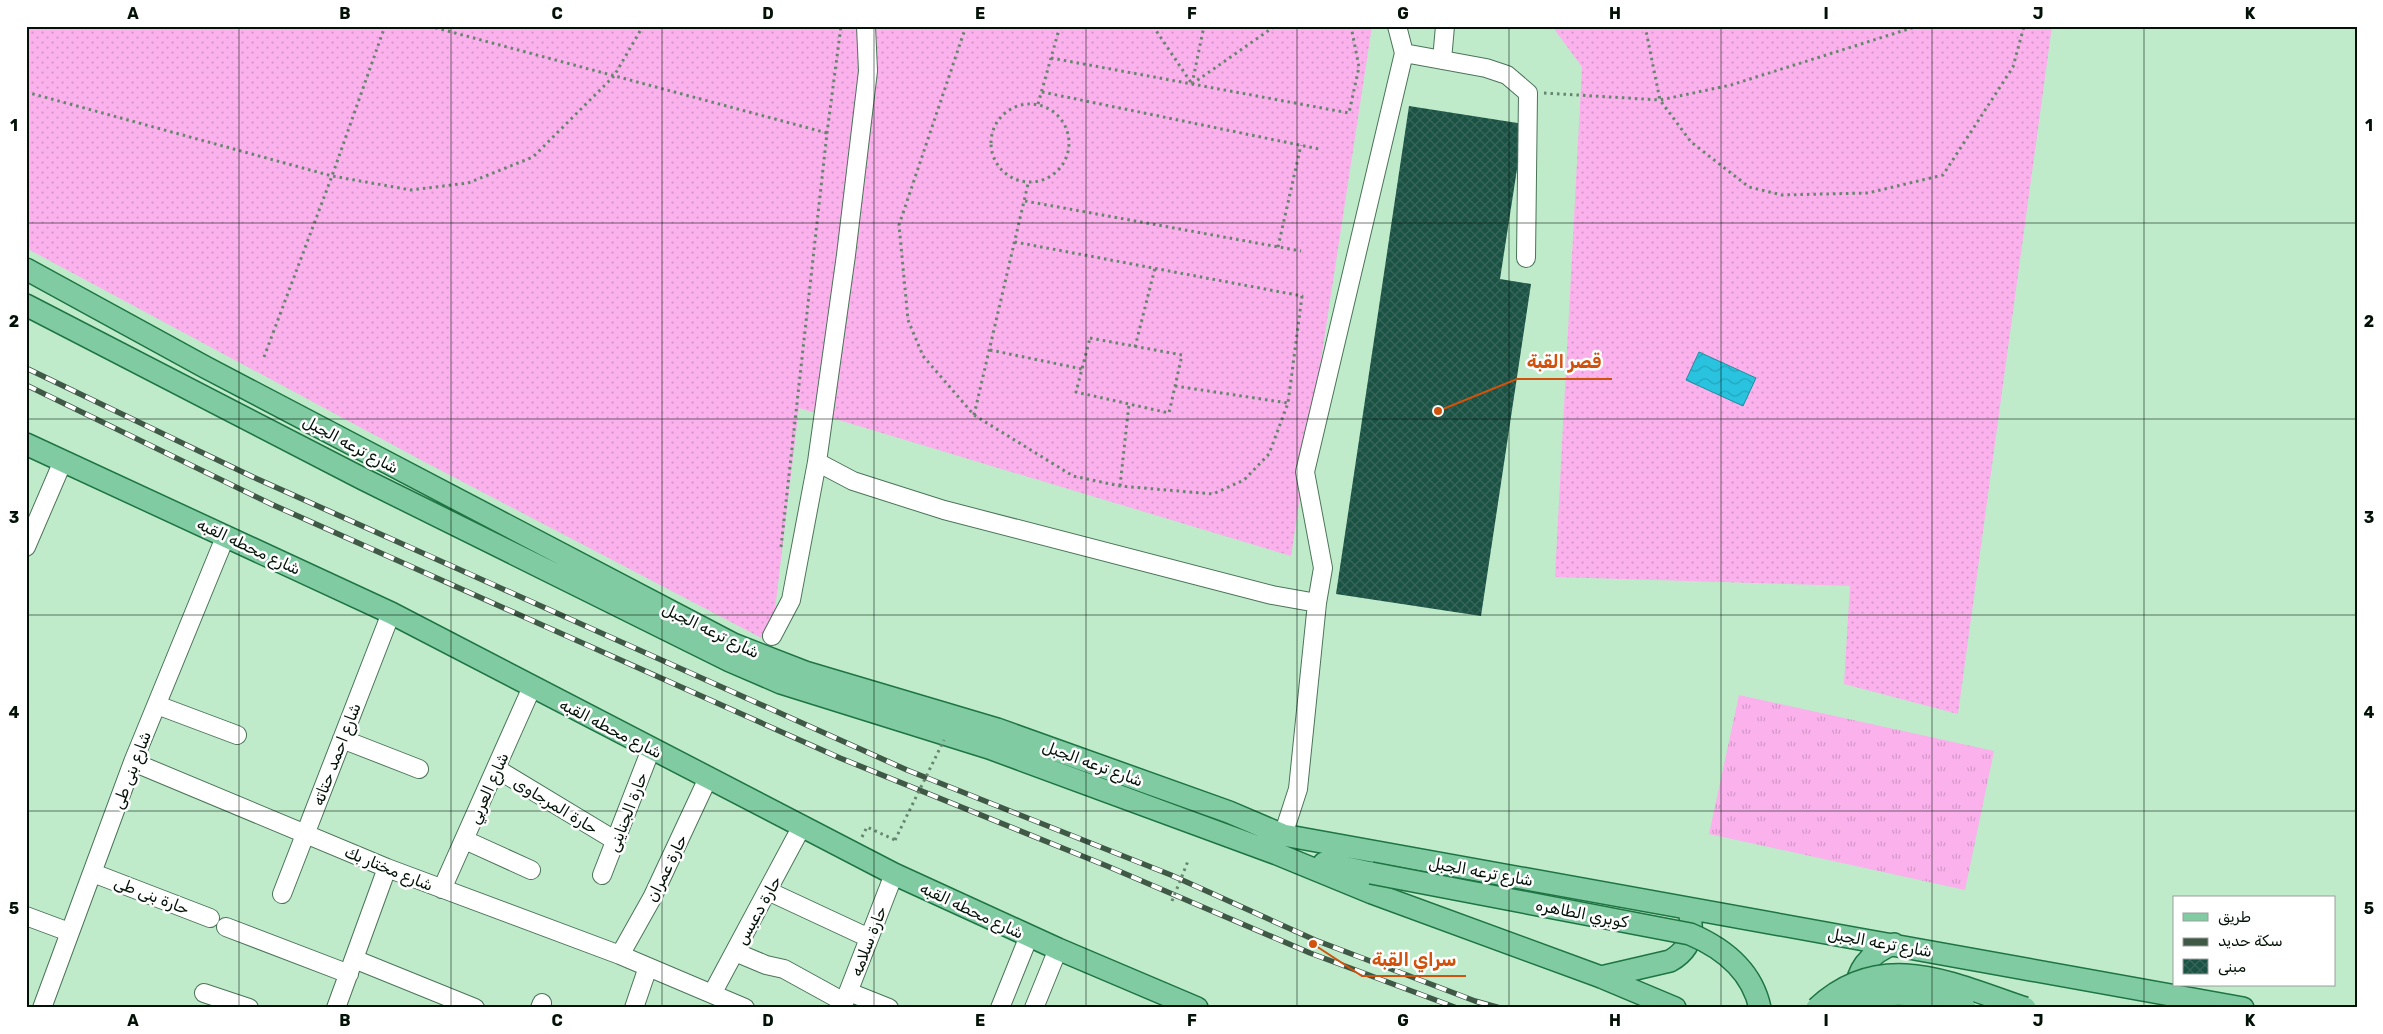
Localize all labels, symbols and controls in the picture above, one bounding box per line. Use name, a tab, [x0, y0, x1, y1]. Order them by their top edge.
text: A	[127, 4, 139, 23]
text: B	[339, 4, 351, 23]
text: C	[551, 4, 563, 23]
text: D	[762, 4, 774, 23]
text: E	[975, 4, 985, 23]
text: F	[1187, 4, 1197, 23]
text: G	[1397, 4, 1409, 23]
text: H	[1609, 4, 1621, 23]
text: I	[1823, 4, 1829, 23]
text: J	[2033, 4, 2043, 23]
text: K	[2245, 4, 2256, 23]
text: 1	[10, 116, 18, 135]
text: 1	[2365, 116, 2373, 135]
text: 2	[9, 312, 19, 331]
text: 2	[2364, 312, 2374, 331]
callout: قصر القبة	[1517, 346, 1612, 379]
text: قصر القبة	[1527, 351, 1601, 373]
street label: شارع ترعه الجبل	[299, 411, 402, 479]
text: 3	[9, 508, 19, 527]
text: 3	[2364, 508, 2374, 527]
street label: شارع محطه القبه	[193, 514, 304, 581]
street label: شارع ترعه الجبل	[658, 599, 762, 664]
street label: شارع محطه القبه	[556, 695, 665, 764]
street label: شارع احمد حتاته	[308, 700, 367, 809]
text: 4	[9, 703, 20, 722]
text: 4	[2364, 703, 2375, 722]
street label: شارع بنى طى	[108, 729, 157, 812]
street label: شارع ترعه الجبل	[1039, 736, 1146, 792]
street label: شارع العربي	[464, 750, 515, 828]
street label: حارة الجناينى	[604, 770, 652, 855]
street label: حارة المرجاوى	[510, 773, 601, 839]
street label: حارة عمران	[642, 831, 692, 906]
street label: شارع مختار بك	[341, 842, 436, 897]
street label: شارع ترعه الجبل	[1427, 853, 1535, 892]
street label: حارة بنى طى	[111, 872, 192, 919]
street label: حارة دعبس	[732, 872, 786, 948]
street label: شارع محطه القبه	[916, 878, 1027, 945]
street label: كوبري الطاهره	[1534, 895, 1631, 934]
legend	[2173, 896, 2336, 986]
text: 5	[9, 899, 19, 918]
text: 5	[2364, 899, 2374, 918]
street label: حارة سلامه	[846, 903, 891, 979]
text: طريق	[2218, 908, 2251, 926]
street label: شارع ترعه الجبل	[1826, 924, 1934, 963]
text: سكة حديد	[2218, 932, 2283, 950]
callout: سراي القبة	[1362, 943, 1466, 976]
text: سراي القبة	[1372, 949, 1456, 973]
text: مبنى	[2218, 958, 2246, 976]
text: A	[127, 1011, 139, 1030]
text: B	[339, 1011, 351, 1030]
text: C	[551, 1011, 563, 1030]
text: D	[762, 1011, 774, 1030]
text: E	[975, 1011, 985, 1030]
text: F	[1187, 1011, 1197, 1030]
text: G	[1397, 1011, 1409, 1030]
text: H	[1609, 1011, 1621, 1030]
text: I	[1823, 1011, 1829, 1030]
text: J	[2033, 1011, 2043, 1030]
text: K	[2245, 1011, 2256, 1030]

